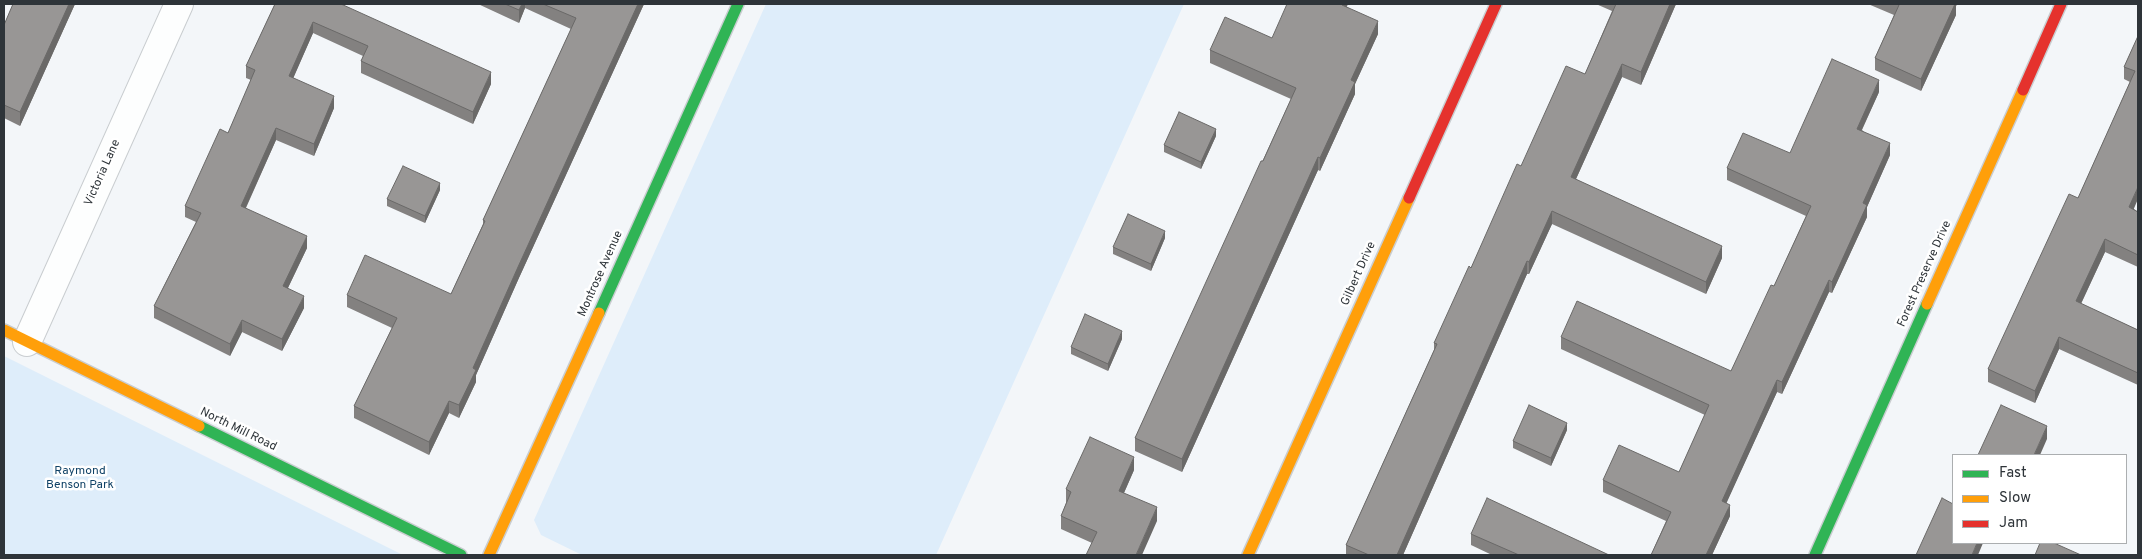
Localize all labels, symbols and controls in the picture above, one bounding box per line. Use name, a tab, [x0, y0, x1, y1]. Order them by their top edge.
street label: Victoria Lane	[82, 138, 124, 208]
street label: Forest Preserve Drive	[1895, 219, 1955, 329]
street label: Montrose Avenue	[576, 229, 626, 319]
street label: Gilbert Drive	[1338, 240, 1380, 308]
street label: North Mill Road	[197, 405, 279, 455]
legend	[1952, 454, 2127, 544]
text: Fast	[1999, 464, 2027, 483]
park label: Raymond Benson Park	[46, 465, 114, 493]
text: Slow	[1999, 489, 2031, 508]
text: Jam	[1999, 514, 2028, 533]

